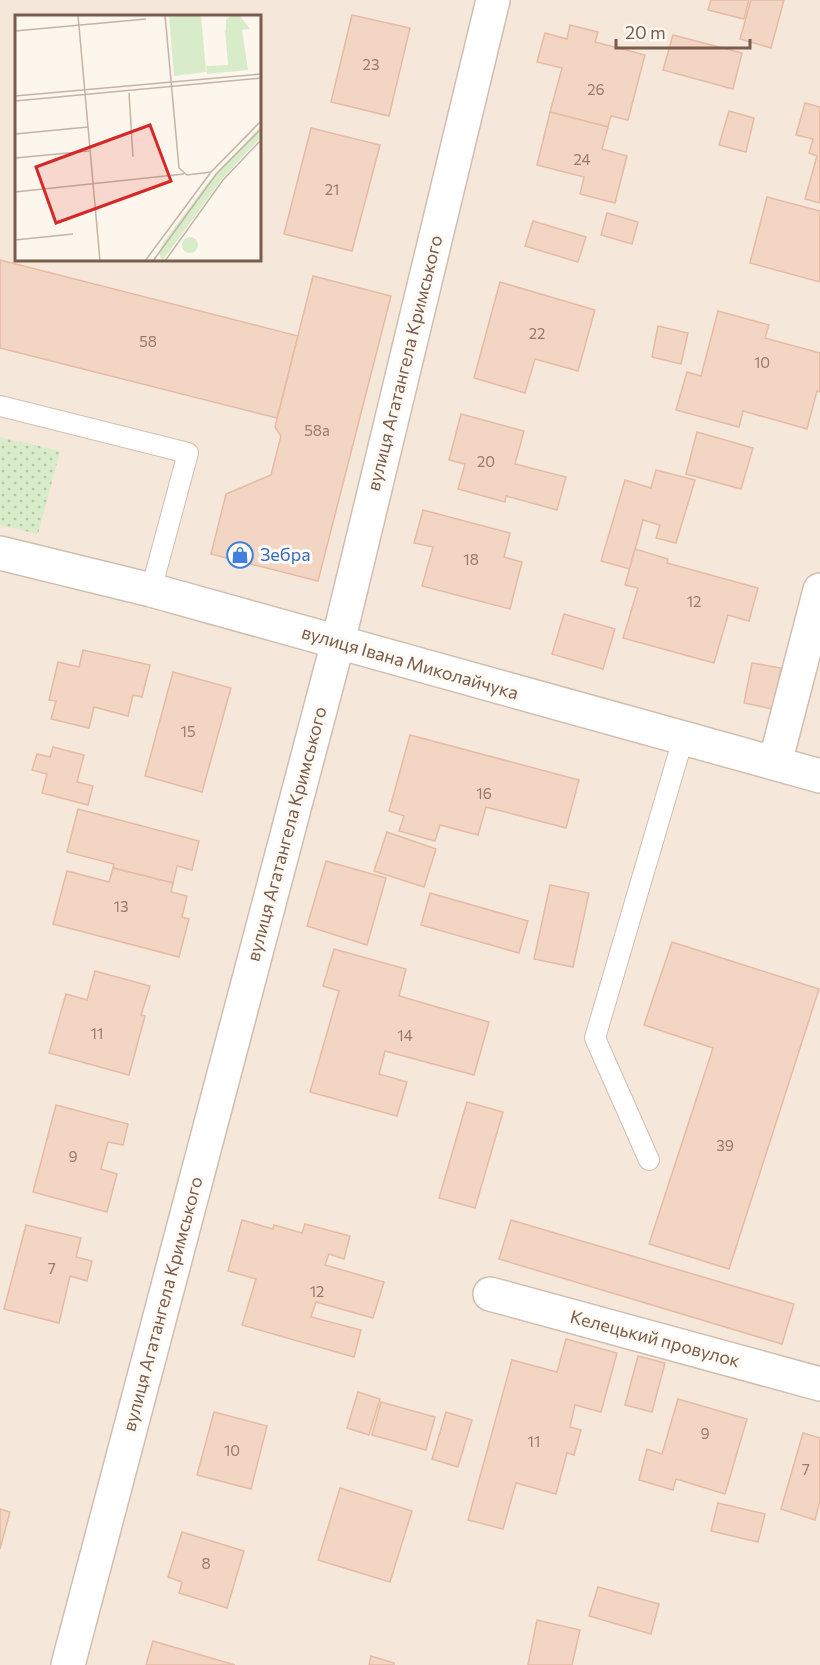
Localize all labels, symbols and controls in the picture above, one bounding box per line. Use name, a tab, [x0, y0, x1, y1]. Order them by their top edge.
scale bar	[616, 12, 750, 50]
inset map	[15, 15, 261, 261]
text: 20 m	[625, 21, 666, 43]
house number: 23	[363, 55, 379, 73]
house number: 26	[587, 80, 605, 98]
house number: 24	[573, 150, 591, 168]
house number: 21	[325, 180, 339, 198]
street label: вулиця Агатангела Кримського	[362, 233, 446, 493]
house number: 22	[529, 324, 545, 342]
house number: 58	[139, 332, 157, 350]
house number: 10	[754, 353, 770, 371]
house number: 58а	[304, 421, 330, 439]
house number: 20	[477, 452, 495, 470]
shop icon: Зебра	[225, 540, 255, 570]
place label: Зебра	[260, 543, 311, 565]
house number: 18	[463, 550, 479, 568]
house number: 12	[687, 592, 701, 610]
street label: вулиця Івана Миколайчука	[299, 621, 521, 704]
street label: вулиця Агатангела Кримського	[241, 704, 331, 964]
house number: 15	[180, 722, 196, 740]
house number: 16	[476, 784, 492, 802]
house number: 13	[114, 897, 128, 915]
house number: 11	[91, 1024, 103, 1042]
house number: 14	[397, 1026, 413, 1044]
house number: 39	[716, 1136, 734, 1154]
house number: 9	[68, 1147, 78, 1165]
street label: вулиця Агатангела Кримського	[117, 1174, 207, 1434]
house number: 7	[48, 1259, 56, 1277]
house number: 12	[310, 1282, 324, 1300]
street label: Келецький провулок	[568, 1305, 743, 1371]
house number: 9	[700, 1424, 710, 1442]
house number: 11	[528, 1432, 540, 1450]
house number: 10	[224, 1441, 240, 1459]
house number: 7	[802, 1460, 810, 1478]
house number: 8	[201, 1554, 211, 1572]

